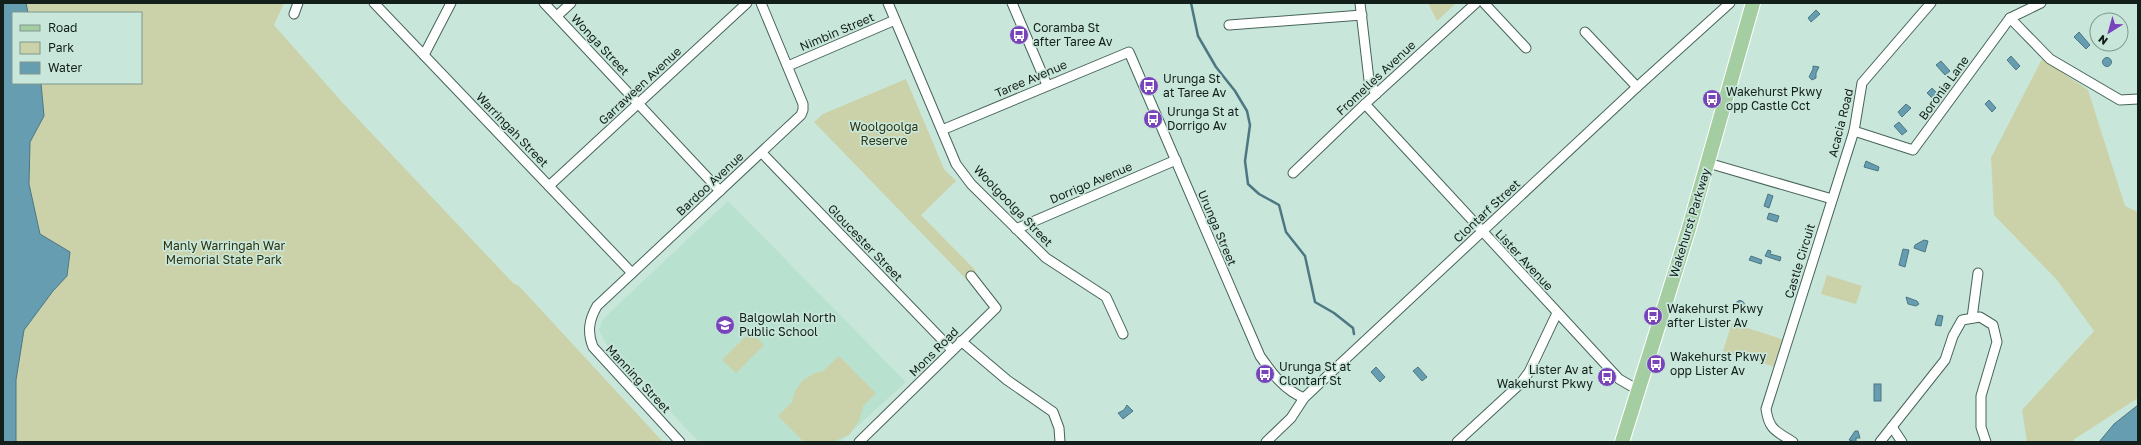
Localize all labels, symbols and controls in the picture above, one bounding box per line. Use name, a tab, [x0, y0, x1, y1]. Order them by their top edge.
street label: Nimbin Street	[797, 9, 876, 54]
street label: Wonga Street	[568, 11, 633, 79]
legend	[12, 12, 142, 84]
north arrow	[2089, 12, 2129, 52]
text: Road	[48, 20, 77, 35]
place label: Coramba St after Taree Av	[1033, 20, 1113, 49]
bus stop icon: Coramba St after Taree Av	[1008, 24, 1030, 46]
text: N	[2095, 33, 2110, 48]
street label: Fromelles Avenue	[1333, 37, 1418, 118]
text: Park	[48, 40, 74, 55]
street label: Garraween Avenue	[595, 44, 684, 128]
street label: Boronia Lane	[1915, 53, 1972, 123]
street label: Taree Avenue	[992, 57, 1069, 100]
text: Water	[48, 60, 82, 75]
place label: Urunga St at Taree Av	[1163, 71, 1226, 100]
bus stop icon: Urunga St at Taree Av	[1138, 75, 1160, 97]
place label: Wakehurst Pkwy opp Castle Cct	[1726, 84, 1823, 113]
street label: Acacia Road	[1825, 87, 1856, 159]
bus stop icon: Wakehurst Pkwy opp Castle Cct	[1701, 88, 1723, 110]
street label: Warringah Street	[473, 89, 552, 170]
place label: Urunga St at Dorrigo Av	[1167, 104, 1239, 133]
bus stop icon: Urunga St at Dorrigo Av	[1142, 108, 1164, 130]
park label: Woolgoolga Reserve	[850, 119, 918, 148]
street label: Bardoo Avenue	[673, 149, 746, 219]
street label: Dorrigo Avenue	[1047, 158, 1134, 207]
street label: Woolgoolga Street	[971, 162, 1056, 250]
street label: Wakehurst Parkway	[1666, 166, 1713, 279]
street label: Clontarf Street	[1450, 176, 1523, 245]
street label: Urunga Street	[1195, 188, 1240, 268]
street label: Gloucester Street	[825, 201, 906, 284]
street label: Castle Circuit	[1781, 221, 1818, 300]
street label: Lister Avenue	[1492, 226, 1557, 293]
park label: Manly Warringah War Memorial State Park	[163, 238, 286, 267]
place label: Wakehurst Pkwy after Lister Av	[1667, 301, 1764, 330]
bus stop icon: Wakehurst Pkwy after Lister Av	[1642, 305, 1664, 327]
place label: Balgowlah North Public School	[739, 310, 836, 339]
school or university icon: Balgowlah North Public School	[714, 314, 736, 336]
street label: Mons Road	[906, 324, 961, 379]
street label: Manning Street	[603, 341, 674, 416]
place label: Wakehurst Pkwy opp Lister Av	[1670, 349, 1767, 378]
bus stop icon: Wakehurst Pkwy opp Lister Av	[1645, 353, 1667, 375]
place label: Urunga St at Clontarf St	[1279, 359, 1351, 388]
place label: Lister Av at Wakehurst Pkwy	[1497, 362, 1593, 391]
bus stop icon: Urunga St at Clontarf St	[1254, 363, 1276, 385]
bus stop icon: Lister Av at Wakehurst Pkwy	[1596, 366, 1618, 388]

